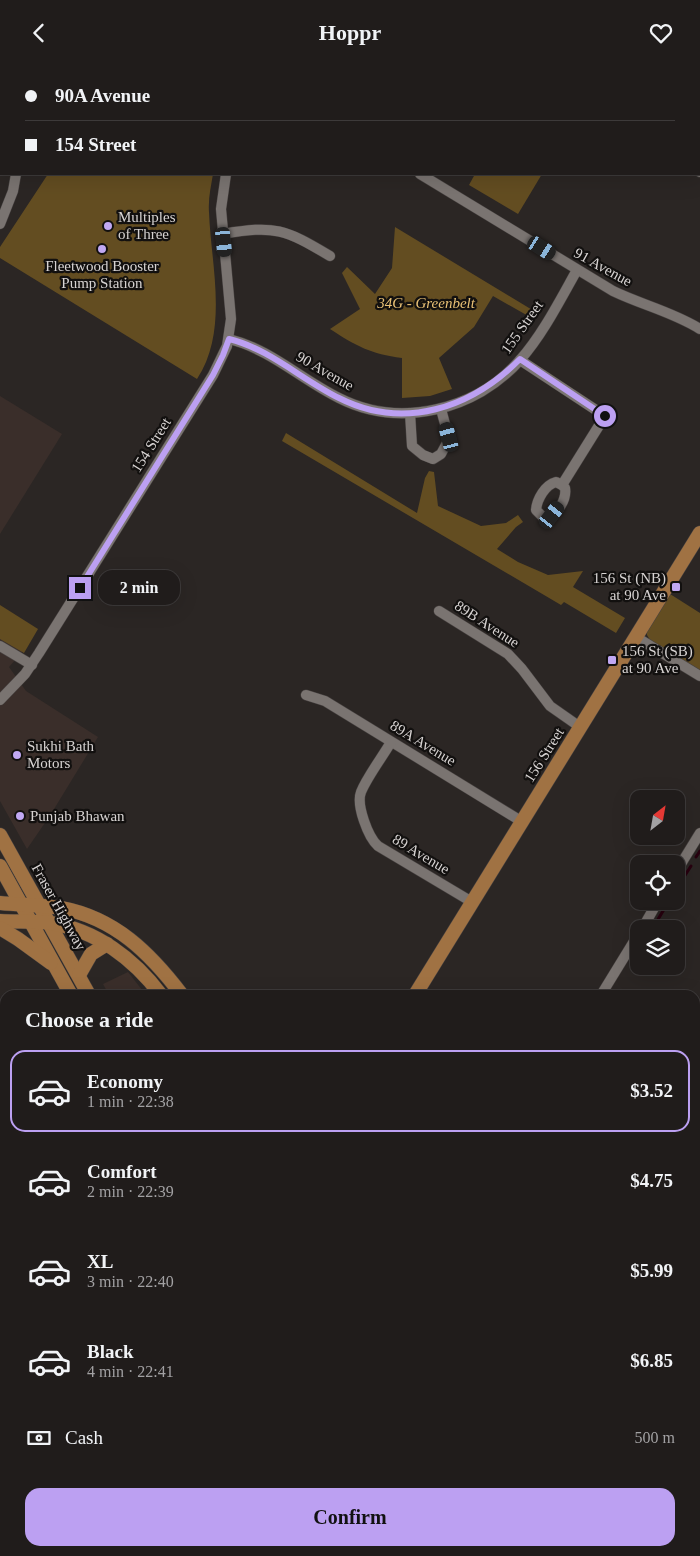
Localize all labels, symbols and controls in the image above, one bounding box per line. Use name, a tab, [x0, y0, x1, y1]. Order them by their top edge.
icon: back	[25, 19, 53, 47]
icon: heart	[647, 19, 675, 47]
text: Hoppr	[319, 20, 381, 45]
text: 90A Avenue	[55, 85, 150, 106]
text: 154 Street	[55, 134, 136, 155]
place label: Multiples of Three	[118, 209, 176, 242]
marker: Multiples of Three	[102, 220, 114, 232]
car	[214, 226, 233, 258]
car	[525, 234, 558, 262]
marker: Fleetwood Booster Pump Station	[96, 243, 108, 255]
street label: 91 Avenue	[571, 245, 635, 290]
place label: Fleetwood Booster Pump Station	[45, 258, 159, 291]
park label: 34G - Greenbelt	[376, 295, 476, 311]
street label: 155 Street	[498, 297, 547, 357]
street label: 90 Avenue	[294, 348, 357, 394]
route start	[594, 405, 616, 427]
street label: 154 Street	[128, 414, 174, 475]
car	[437, 421, 460, 453]
car	[536, 499, 567, 531]
place label: 156 St (NB) at 90 Ave	[593, 570, 666, 603]
callout: 2 min	[98, 571, 180, 605]
route end	[69, 577, 91, 599]
text: 2 min	[120, 579, 158, 596]
marker: 156 St (NB) at 90 Ave	[670, 581, 682, 593]
street label: 89B Avenue	[452, 597, 522, 651]
place label: 156 St (SB) at 90 Ave	[622, 643, 693, 676]
marker: 156 St (SB) at 90 Ave	[606, 654, 618, 666]
street label: 89A Avenue	[387, 717, 459, 769]
street label: 156 Street	[521, 724, 567, 785]
place label: Sukhi Bath Motors	[27, 738, 95, 771]
marker: Sukhi Bath Motors	[11, 749, 23, 761]
north arrow	[630, 790, 685, 845]
map controls	[630, 790, 685, 975]
place label: Punjab Bhawan	[30, 808, 125, 824]
marker: Punjab Bhawan	[14, 810, 26, 822]
street label: 89 Avenue	[390, 831, 453, 877]
button: locate	[630, 855, 685, 910]
street label: Fraser Highway	[29, 861, 90, 953]
button: layers	[630, 920, 685, 975]
text: Choose a ride	[25, 1007, 153, 1032]
icon: car	[27, 1069, 72, 1114]
text: Economy	[87, 1071, 163, 1092]
text: $3.52	[630, 1080, 673, 1101]
text: 1 min · 22:38	[87, 1093, 174, 1110]
icon: car	[27, 1159, 72, 1204]
text: Comfort	[87, 1161, 157, 1182]
text: $4.75	[630, 1170, 673, 1191]
text: 2 min · 22:39	[87, 1183, 174, 1200]
icon: car	[27, 1249, 72, 1294]
text: XL	[87, 1251, 113, 1272]
text: $5.99	[630, 1260, 673, 1281]
text: 3 min · 22:40	[87, 1273, 174, 1290]
icon: car	[27, 1339, 72, 1384]
text: Black	[87, 1341, 133, 1362]
text: $6.85	[630, 1350, 673, 1371]
text: 4 min · 22:41	[87, 1363, 174, 1380]
icon: cash	[25, 1424, 53, 1452]
text: Cash	[65, 1427, 103, 1448]
text: 500 m	[635, 1429, 675, 1446]
button: Confirm	[25, 1488, 675, 1546]

